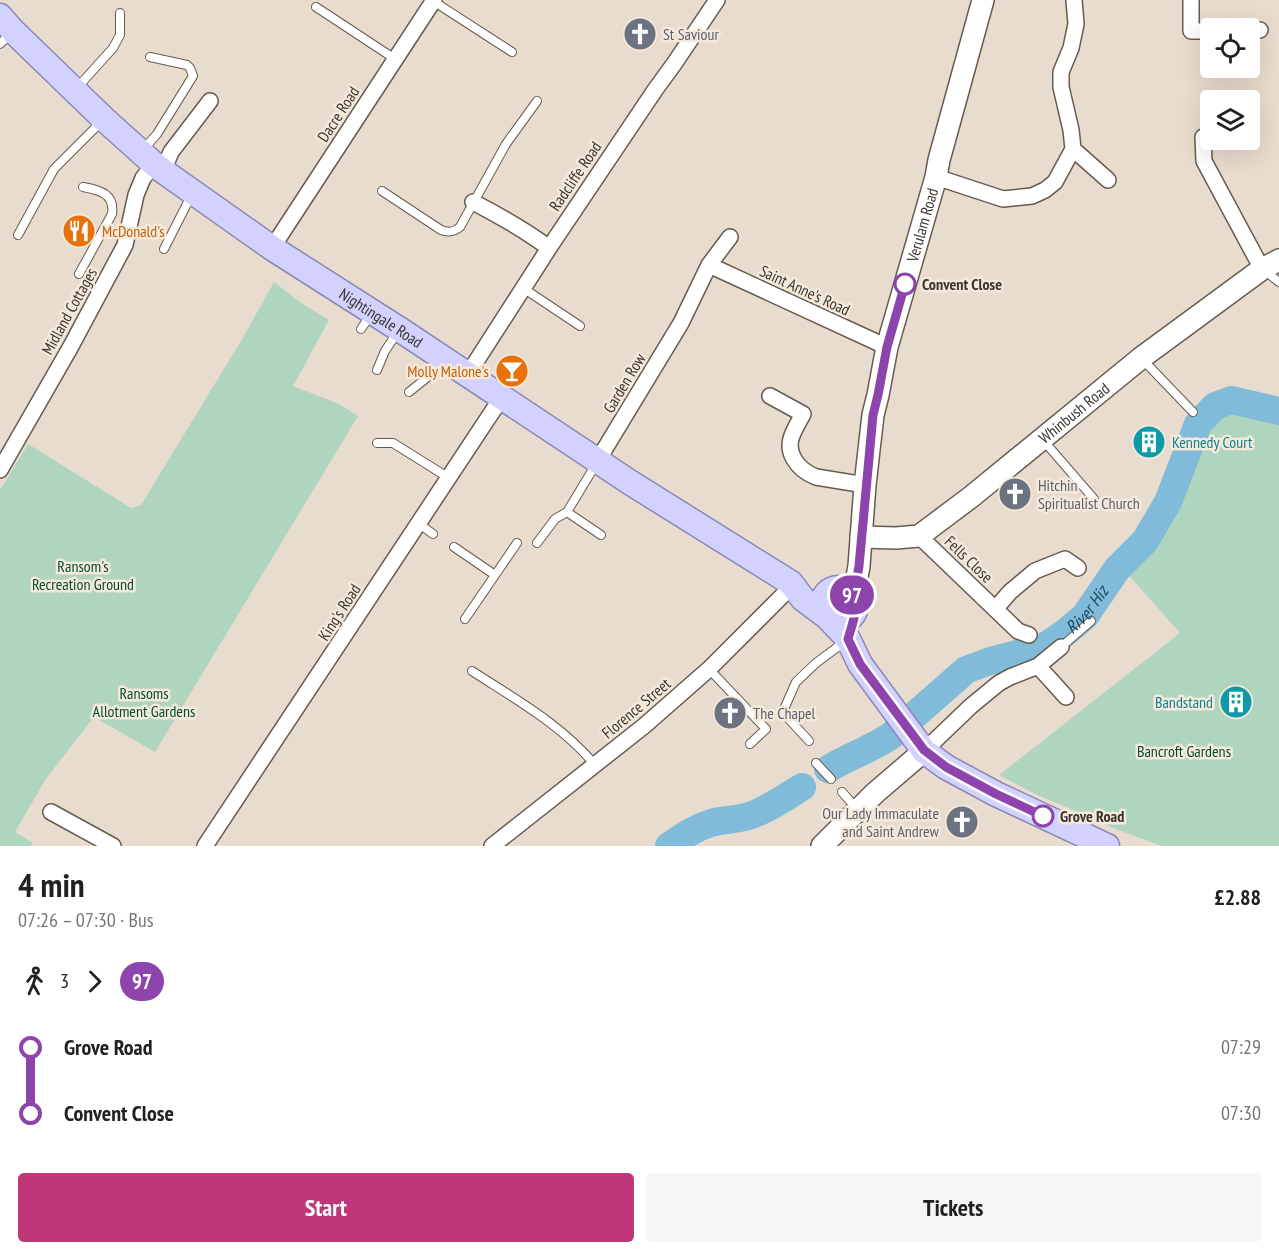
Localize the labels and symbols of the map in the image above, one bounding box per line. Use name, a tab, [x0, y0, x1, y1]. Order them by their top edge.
church icon: St Saviour	[622, 16, 658, 52]
place label: St Saviour	[663, 24, 719, 44]
street label: Dacre Road	[313, 82, 363, 146]
street label: Radcliffe Road	[545, 137, 606, 214]
street label: Verulam Road	[902, 186, 942, 265]
restaurant icon: McDonald's	[61, 213, 97, 249]
place label: McDonald's	[102, 221, 165, 241]
street label: Saint Anne's Road	[757, 260, 853, 320]
street label: Midland Cottages	[37, 264, 101, 358]
marker: Convent Close	[894, 273, 916, 295]
place label: Convent Close	[922, 274, 1002, 294]
street label: Nightingale Road	[336, 284, 427, 352]
street label: Garden Row	[598, 349, 650, 416]
bar icon: Molly Malone's	[494, 353, 530, 389]
place label: Molly Malone's	[407, 361, 489, 381]
street label: Whinbush Road	[1034, 378, 1113, 448]
building icon: Kennedy Court	[1131, 424, 1167, 460]
place label: Kennedy Court	[1172, 432, 1253, 452]
place label: Hitchin Spiritualist Church	[1038, 475, 1140, 513]
church icon: Hitchin Spiritualist Church	[997, 476, 1033, 512]
street label: Fells Close	[941, 531, 997, 587]
park label: Ransom's Recreation Ground	[32, 556, 134, 594]
line badge: 97	[825, 576, 879, 614]
water label: River Hiz	[1061, 579, 1115, 639]
street label: King's Road	[313, 580, 365, 644]
street label: Florence Street	[597, 673, 675, 743]
park label: Ransoms Allotment Gardens	[93, 683, 195, 721]
building icon: Bandstand	[1218, 684, 1254, 720]
place label: Bandstand	[1155, 692, 1213, 712]
church icon: The Chapel	[712, 695, 748, 731]
place label: The Chapel	[753, 703, 816, 723]
park label: Bancroft Gardens	[1137, 741, 1231, 761]
place label: Our Lady Immaculate and Saint Andrew	[822, 803, 940, 841]
church icon: Our Lady Immaculate and Saint Andrew	[944, 804, 980, 840]
marker: Grove Road	[1032, 805, 1054, 827]
place label: Grove Road	[1060, 806, 1124, 826]

